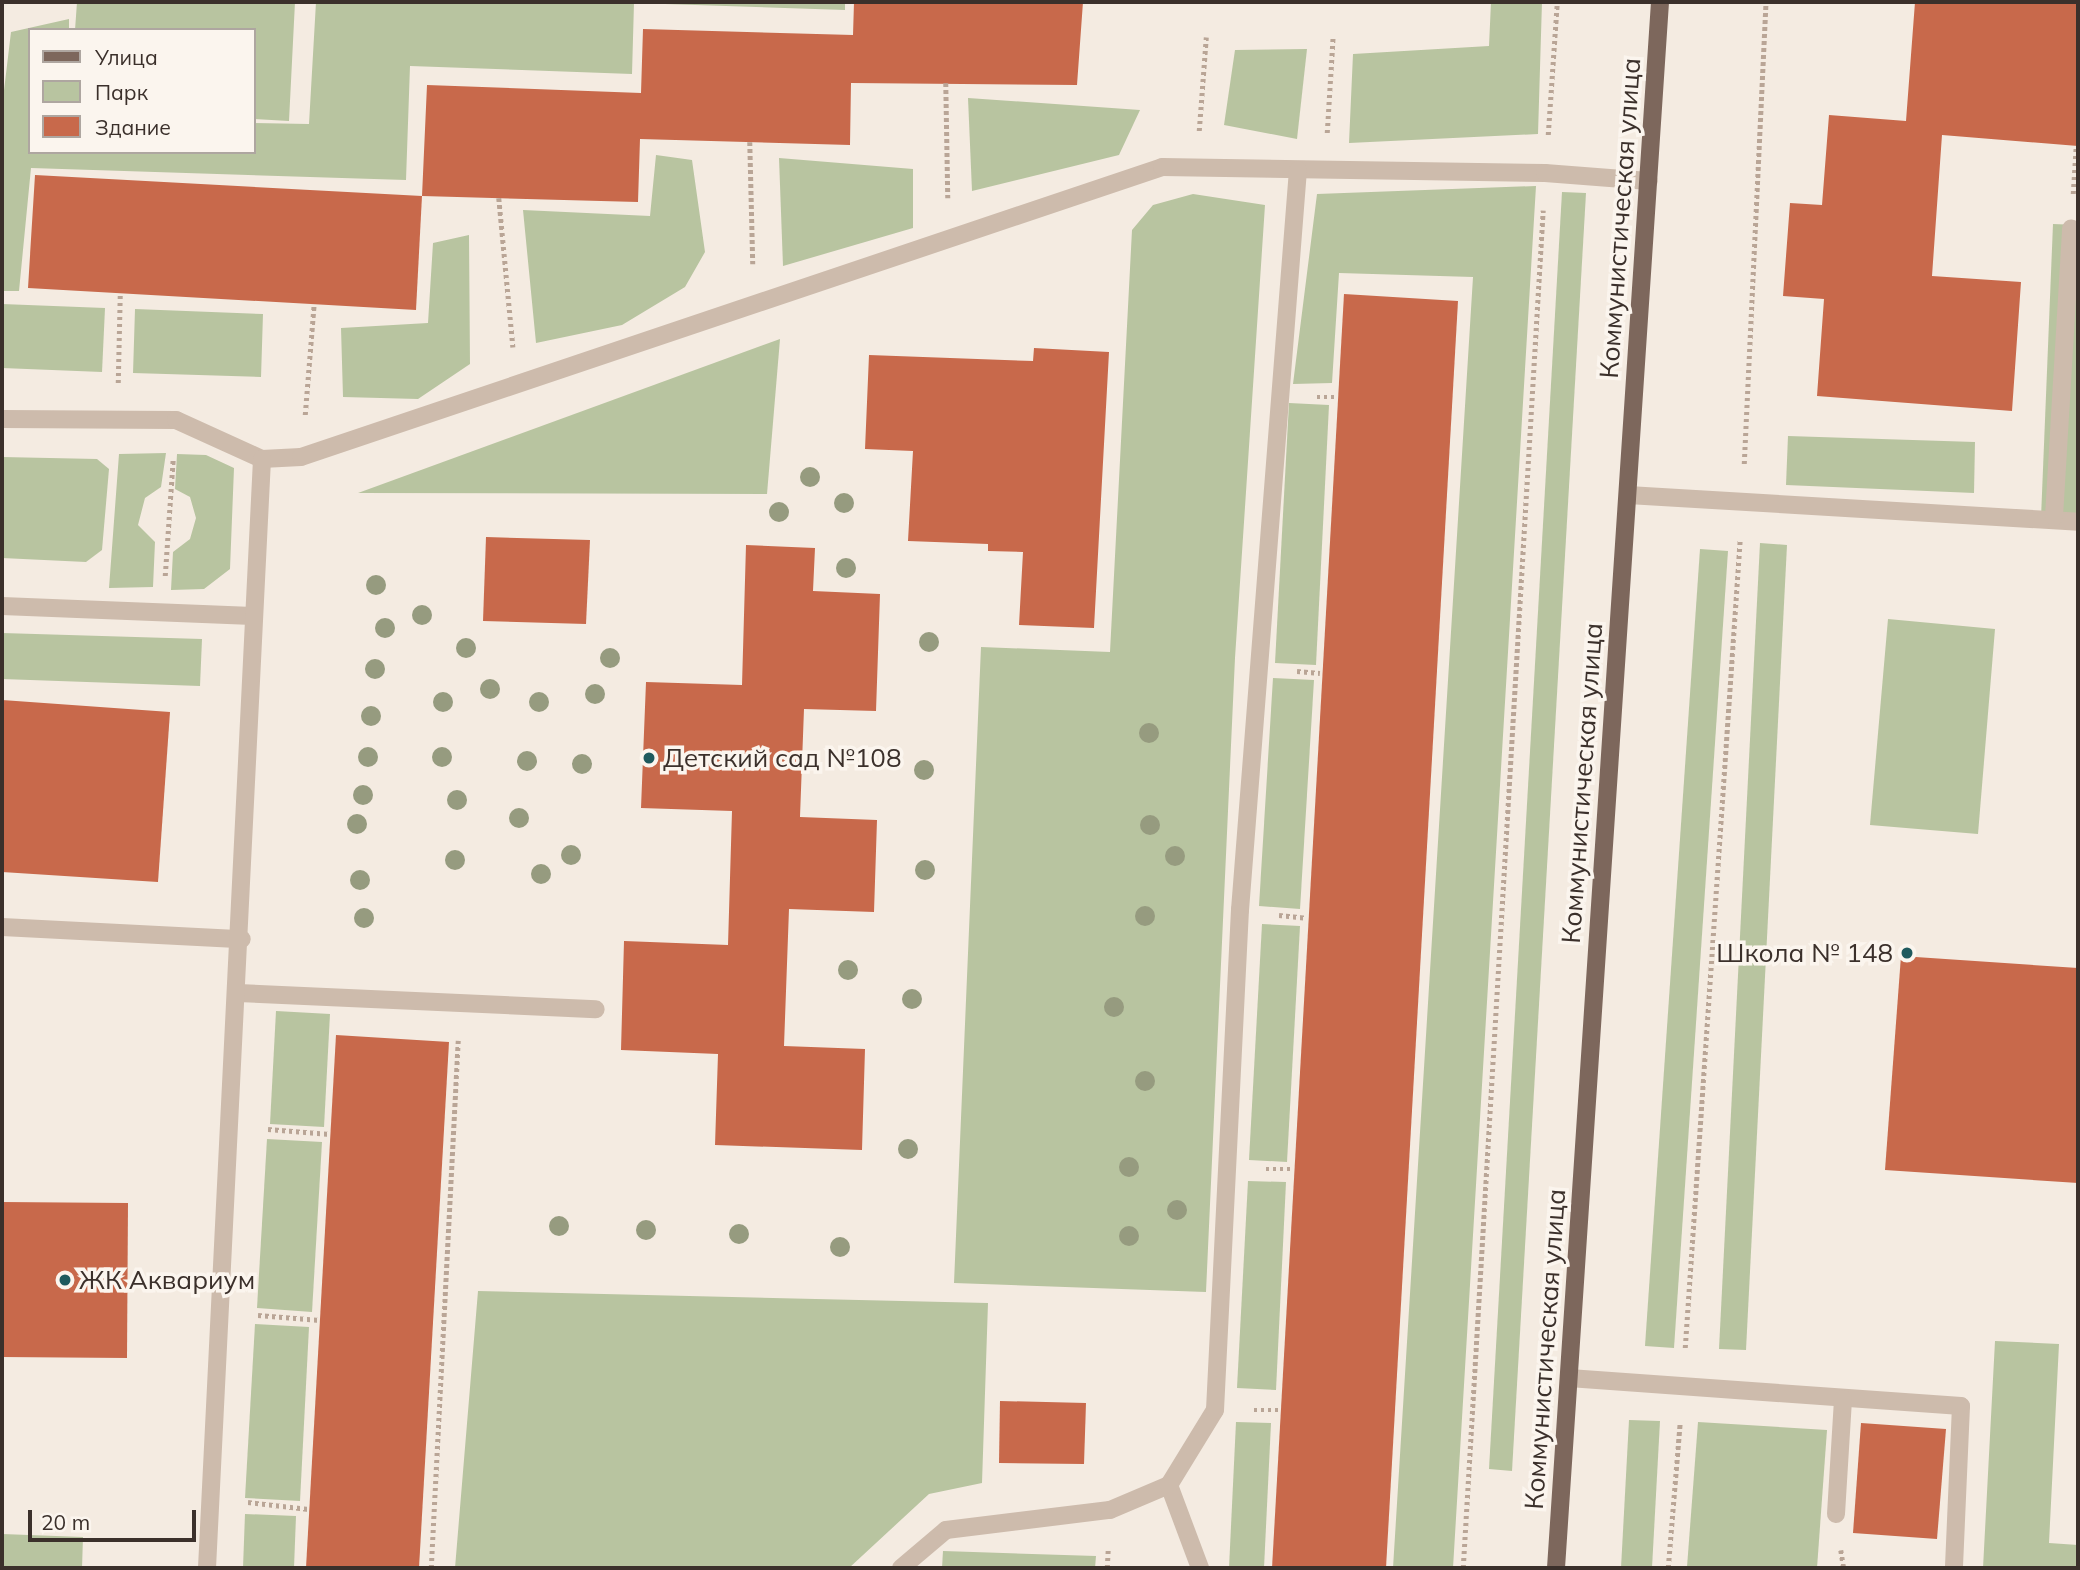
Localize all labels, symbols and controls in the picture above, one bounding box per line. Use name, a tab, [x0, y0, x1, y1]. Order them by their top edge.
legend	[28, 28, 256, 154]
text: Улица	[95, 44, 158, 70]
street label: Коммунистическая улица	[1593, 57, 1647, 379]
text: Парк	[95, 79, 148, 105]
text: Здание	[95, 114, 171, 140]
street label: Коммунистическая улица	[1555, 622, 1609, 944]
place label: Детский сад №108	[663, 742, 902, 774]
marker: Детский сад №108	[641, 750, 657, 766]
place label: Школа № 148	[1716, 937, 1893, 969]
marker: Школа № 148	[1899, 945, 1915, 961]
street label: Коммунистическая улица	[1518, 1188, 1572, 1510]
place label: ЖК Аквариум	[79, 1264, 255, 1296]
marker: ЖК Аквариум	[57, 1272, 73, 1288]
scale bar	[32, 1496, 200, 1540]
text: 20 m	[41, 1509, 90, 1535]

